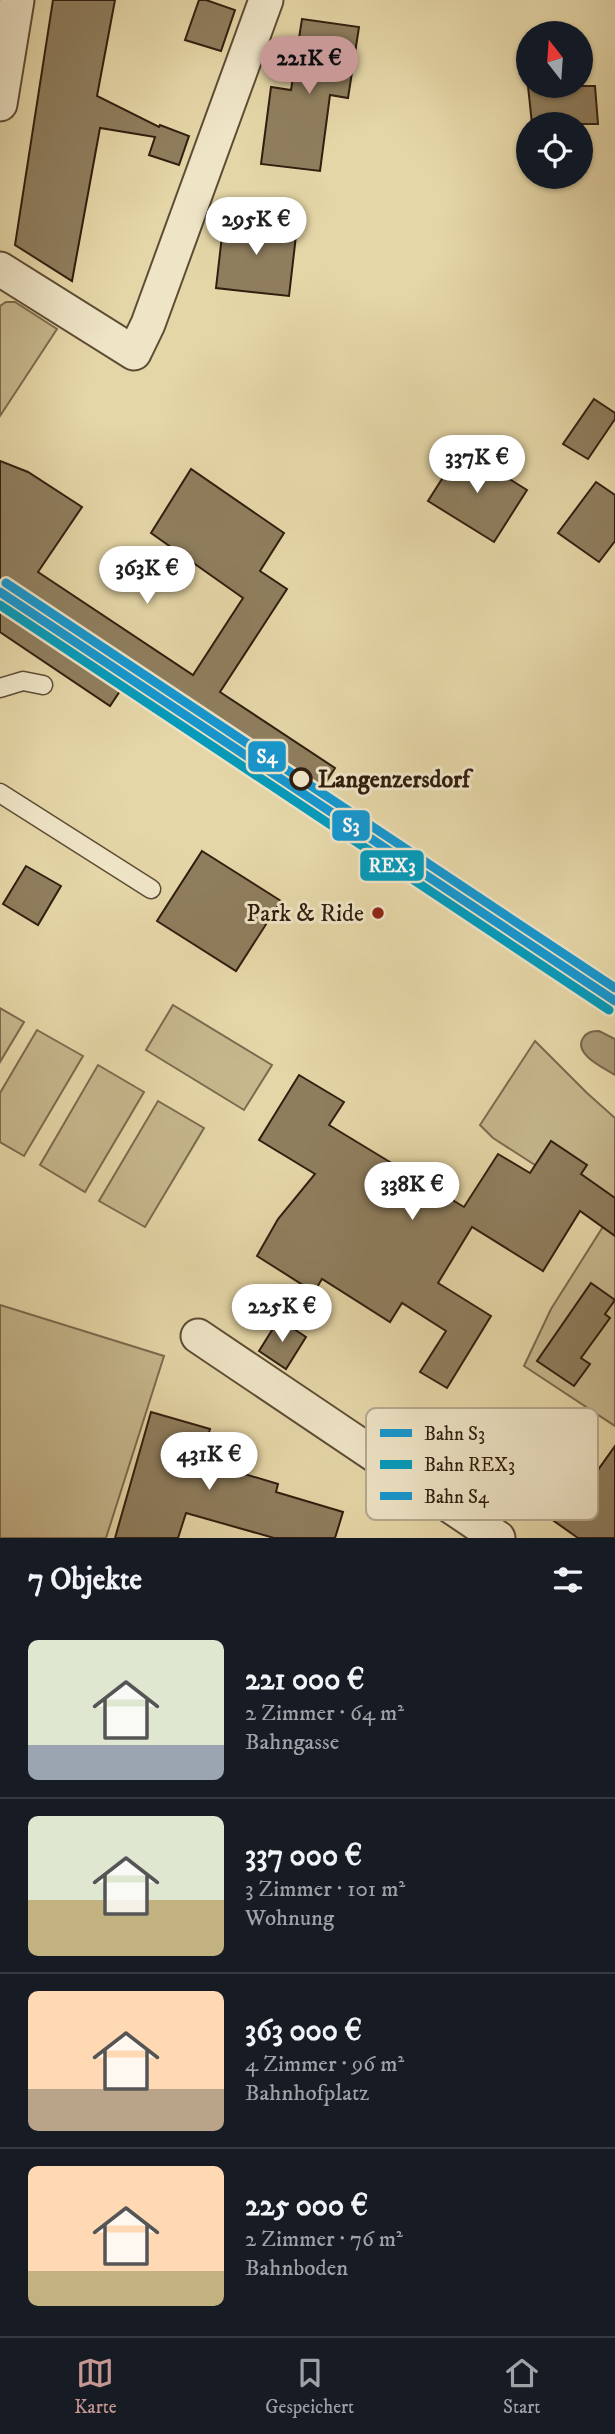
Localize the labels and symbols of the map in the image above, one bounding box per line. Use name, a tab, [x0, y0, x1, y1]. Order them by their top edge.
north arrow	[516, 21, 593, 98]
pin: 221K €	[252, 36, 366, 96]
pin: 295K €	[199, 198, 313, 257]
pin: 337K €	[420, 435, 534, 495]
pin: 363K €	[90, 546, 204, 606]
line badge: S4	[247, 740, 287, 773]
text: S4	[257, 746, 279, 769]
place label: Langenzersdorf	[318, 765, 474, 795]
marker: Langenzersdorf	[290, 768, 312, 790]
line badge: S3	[331, 809, 371, 842]
text: S3	[342, 815, 360, 838]
line badge: REX3	[359, 849, 425, 882]
text: REX3	[369, 855, 415, 878]
place label: Park & Ride	[246, 899, 364, 929]
marker: Park & Ride	[370, 905, 386, 921]
pin: 338K €	[355, 1162, 469, 1222]
pin: 225K €	[225, 1284, 339, 1344]
legend	[366, 1408, 598, 1520]
text: Bahn S3	[424, 1423, 485, 1446]
pin: 431K €	[152, 1432, 266, 1492]
text: Bahn REX3	[424, 1454, 515, 1477]
text: Bahn S4	[424, 1486, 490, 1509]

